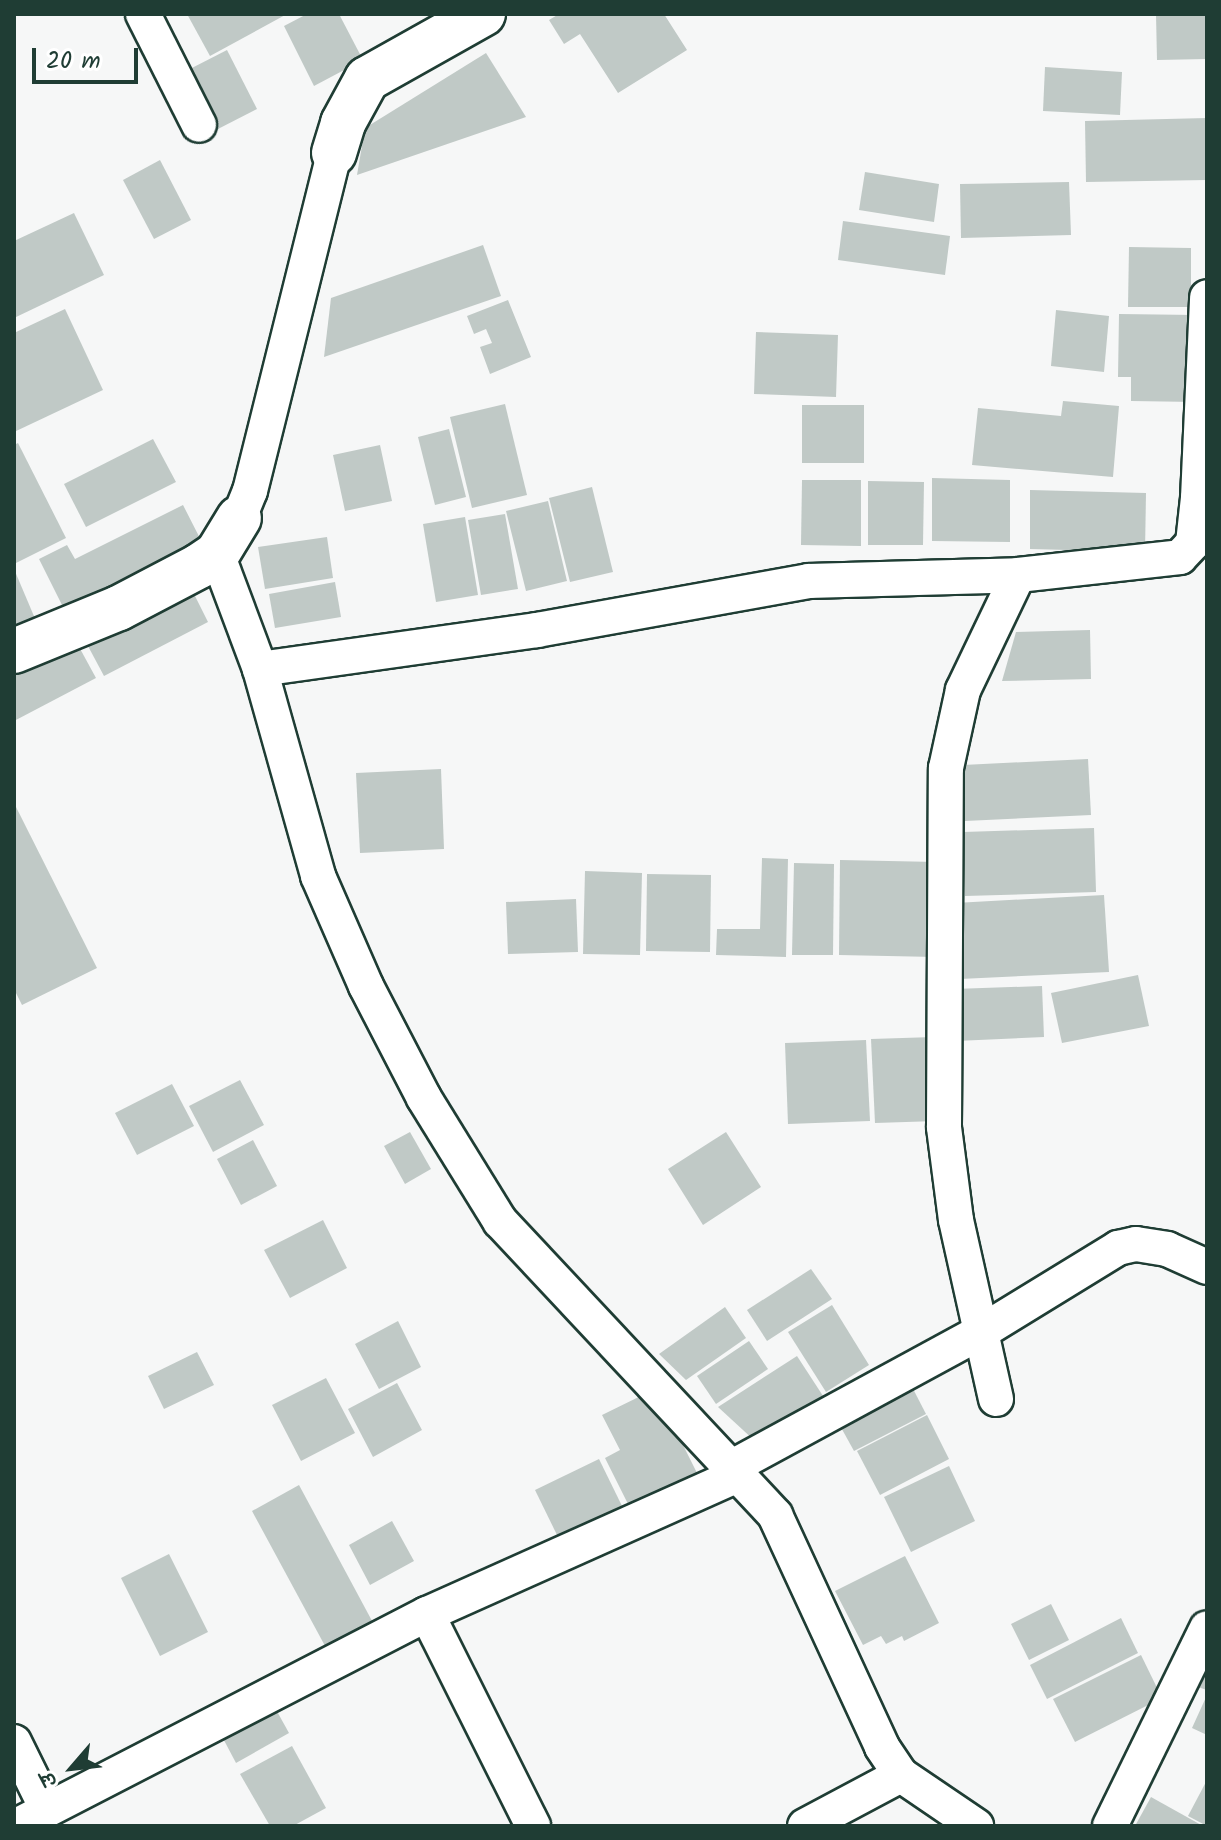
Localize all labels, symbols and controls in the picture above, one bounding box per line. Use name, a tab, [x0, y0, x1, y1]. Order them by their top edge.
scale bar	[36, 32, 142, 82]
text: 20 m	[46, 42, 101, 81]
north arrow	[32, 1728, 112, 1808]
text: उ	[32, 1765, 69, 1794]

